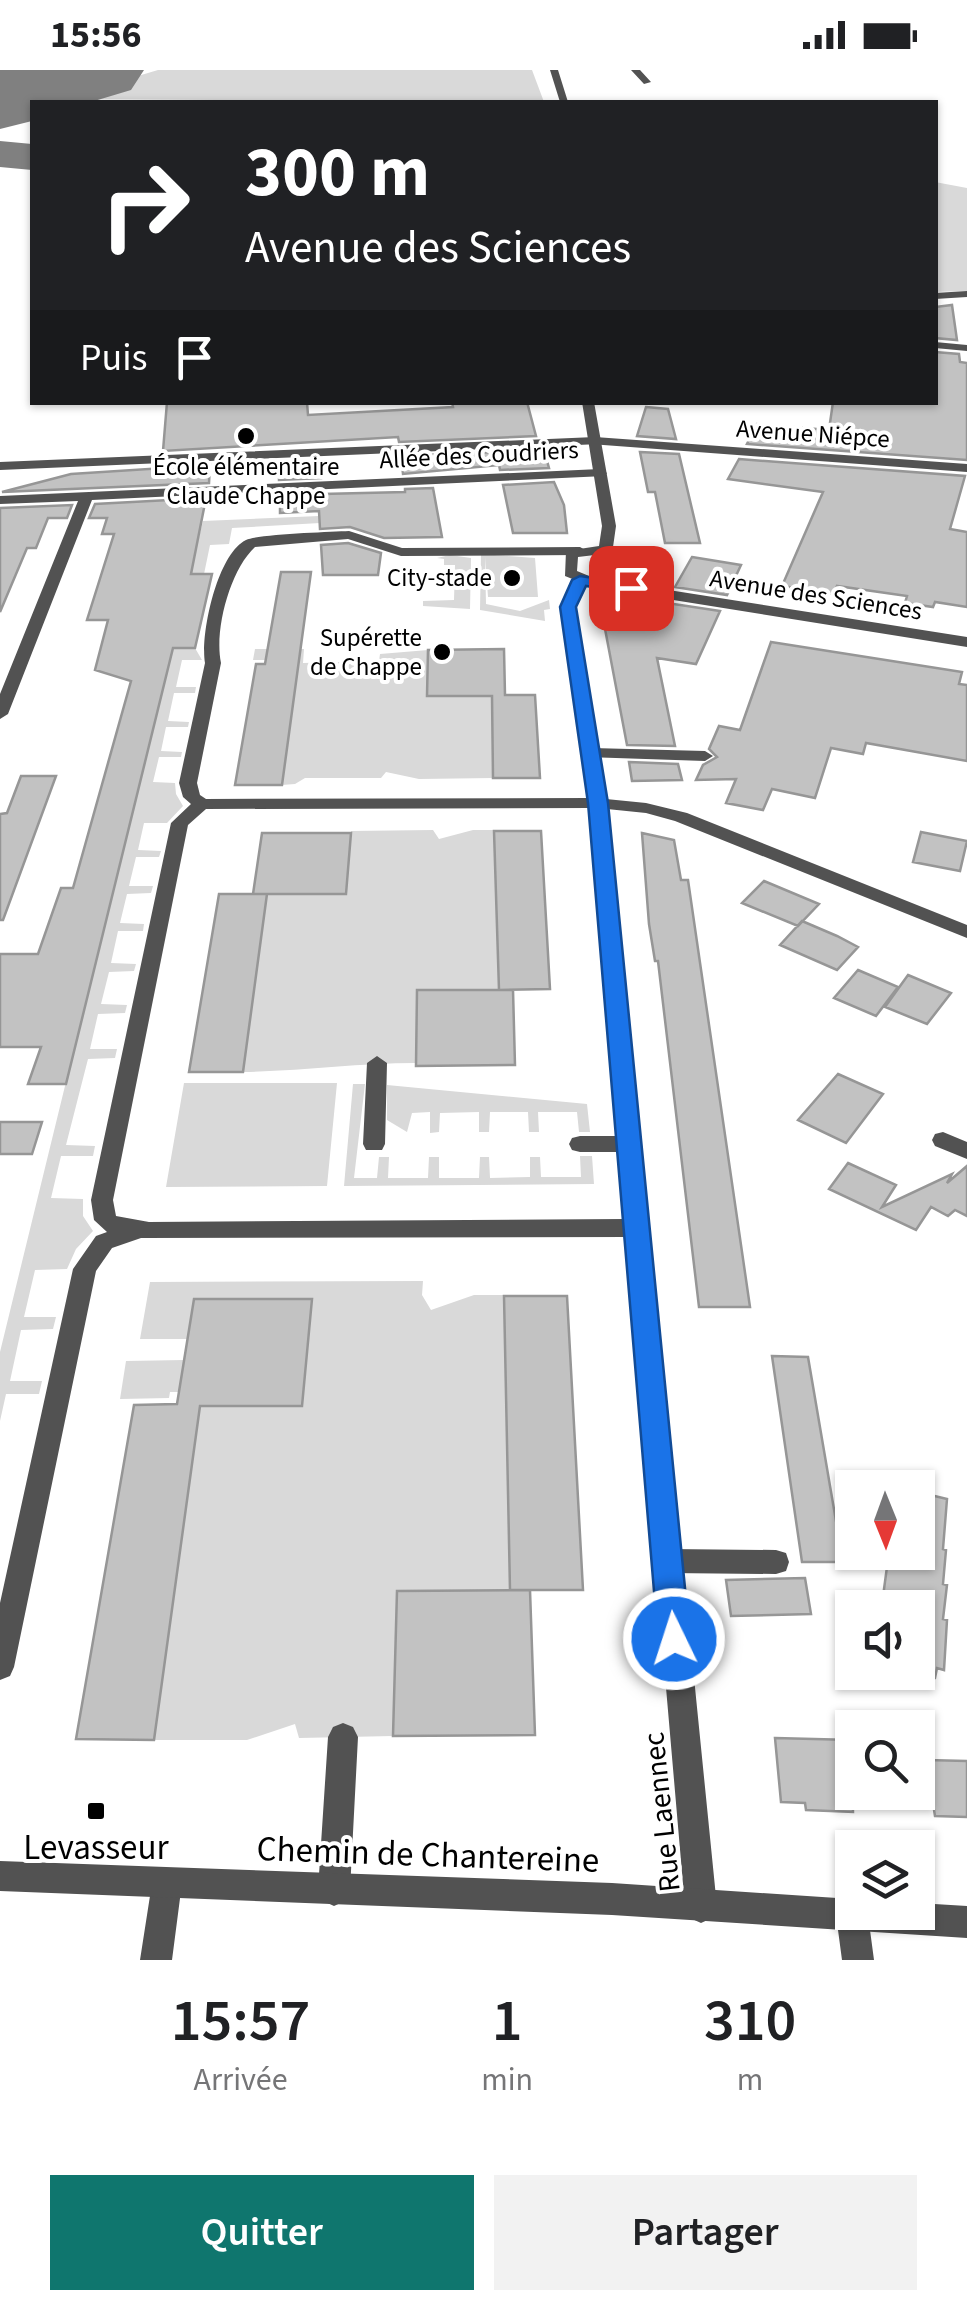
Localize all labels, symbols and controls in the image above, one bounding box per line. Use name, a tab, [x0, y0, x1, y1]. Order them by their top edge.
text: 15:56	[50, 8, 142, 62]
text: 300 m	[245, 123, 430, 223]
icon: right	[80, 140, 210, 270]
text: Avenue des Sciences	[245, 216, 631, 280]
icon: arrive	[167, 330, 222, 385]
text: Puis	[80, 331, 147, 385]
street label: Avenue Niépce	[735, 411, 891, 457]
marker: École élémentaire Claude Chappe	[235, 425, 257, 447]
street label: Allée des Coudriers	[378, 432, 580, 478]
place label: École élémentaire Claude Chappe	[153, 449, 339, 514]
pin	[589, 546, 674, 631]
place label: City-stade	[387, 560, 492, 596]
street label: Avenue des Sciences	[707, 560, 925, 630]
icon: arrive	[604, 561, 659, 616]
marker: City-stade	[501, 567, 523, 589]
place label: Supérette de Chappe	[310, 620, 422, 685]
marker: Supérette de Chappe	[431, 641, 453, 663]
north arrow	[835, 1470, 935, 1570]
map controls	[835, 1470, 935, 1930]
position arrow	[622, 1587, 726, 1691]
button: sound	[835, 1590, 935, 1690]
button: search	[835, 1710, 935, 1810]
street label: Rue Laennec	[632, 1730, 692, 1894]
marker: Levasseur	[85, 1800, 107, 1822]
place label: Levasseur	[23, 1823, 169, 1873]
street label: Chemin de Chantereine	[256, 1824, 600, 1886]
button: layers	[835, 1830, 935, 1930]
text: 15:57	[171, 1979, 310, 2064]
text: 1	[492, 1979, 523, 2064]
text: 310	[704, 1979, 796, 2064]
text: Arrivée	[194, 2057, 288, 2103]
text: min	[481, 2057, 533, 2103]
text: m	[737, 2057, 763, 2103]
button: Quitter	[50, 2175, 474, 2290]
button: Partager	[494, 2175, 917, 2290]

